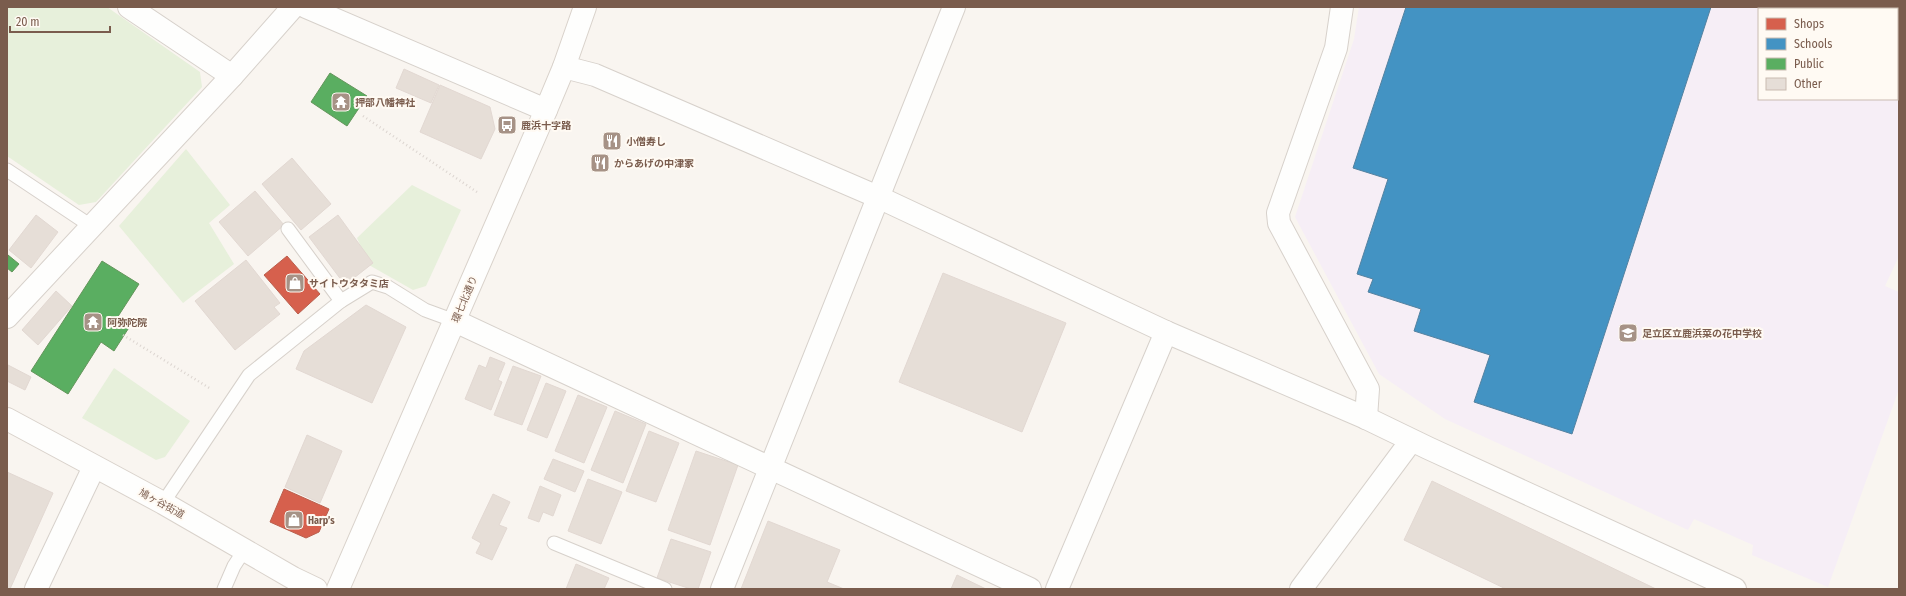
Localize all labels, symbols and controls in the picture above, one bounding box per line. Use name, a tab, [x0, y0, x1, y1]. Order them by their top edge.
scale bar	[10, 8, 110, 34]
legend	[1758, 8, 1898, 100]
text: 20 m	[16, 15, 40, 29]
text: Shops	[1794, 17, 1824, 31]
text: Schools	[1794, 37, 1832, 51]
text: Public	[1794, 57, 1824, 71]
text: Other	[1794, 77, 1823, 91]
temple icon: 押部八幡神社	[330, 91, 352, 113]
place label: 押部八幡神社	[355, 97, 416, 109]
bus stop icon: 鹿浜十字路	[496, 114, 518, 136]
place label: 鹿浜十字路	[521, 120, 572, 132]
restaurant icon: 小僧寿し	[601, 130, 623, 152]
place label: 小僧寿し	[626, 136, 666, 148]
restaurant icon: からあげの中津家	[589, 152, 611, 174]
place label: からあげの中津家	[614, 158, 694, 170]
shop icon: サイトウタタミ店	[284, 272, 306, 294]
street label: 環七北通り	[450, 274, 480, 325]
place label: サイトウタタミ店	[309, 278, 389, 290]
temple icon: 阿弥陀院	[82, 311, 104, 333]
place label: 阿弥陀院	[107, 317, 147, 329]
school or university icon: 足立区立鹿浜菜の花中学校	[1617, 322, 1639, 344]
place label: 足立区立鹿浜菜の花中学校	[1642, 328, 1762, 340]
street label: 鳩ヶ谷街道	[137, 487, 186, 521]
shop icon: Harp’s	[283, 509, 305, 531]
place label: Harp’s	[308, 515, 335, 527]

